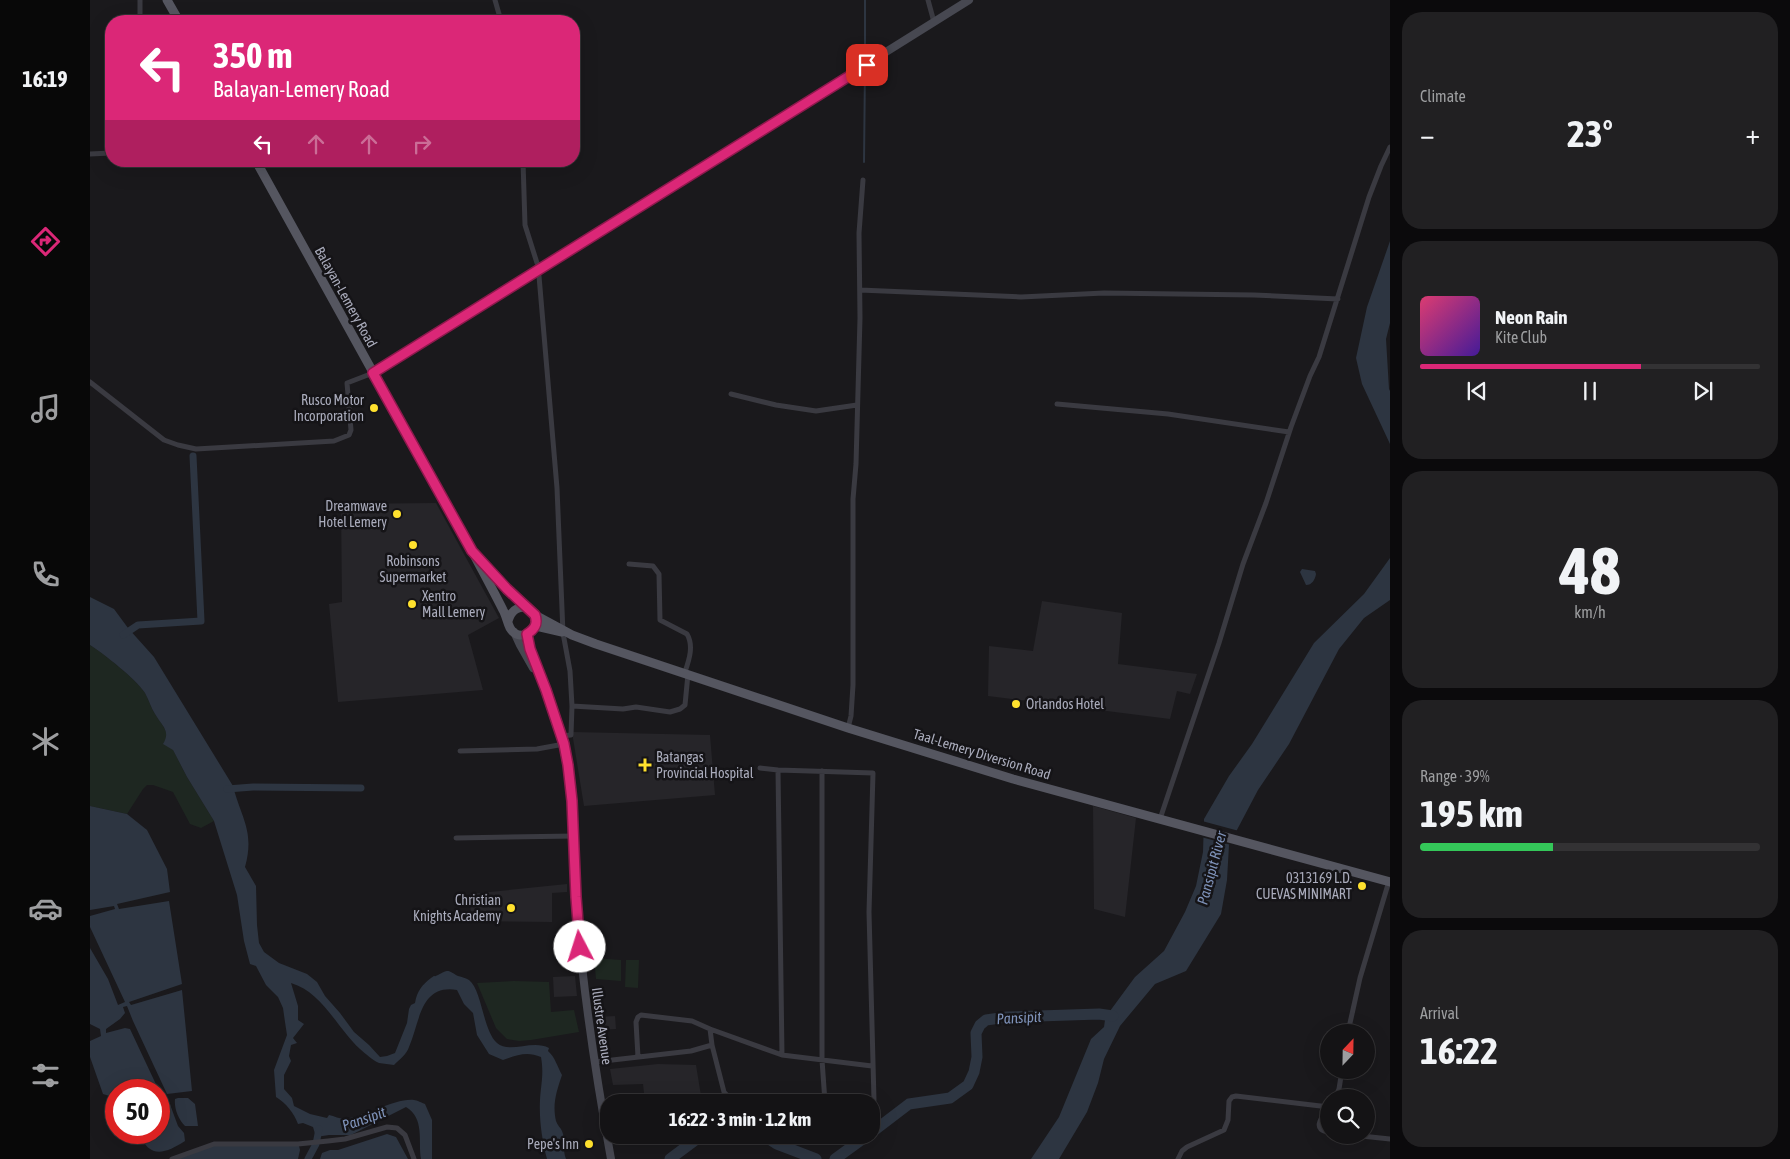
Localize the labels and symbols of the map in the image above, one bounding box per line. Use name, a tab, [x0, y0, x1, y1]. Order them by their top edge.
pin	[846, 44, 888, 86]
street label: Balayan-Lemery Road	[312, 244, 380, 350]
place label: Rusco Motor Incorporation	[294, 392, 365, 424]
marker: Rusco Motor Incorporation	[368, 402, 380, 414]
place label: Dreamwave Hotel Lemery	[318, 498, 387, 530]
marker: Dreamwave Hotel Lemery	[391, 508, 403, 520]
marker: Robinsons Supermarket	[407, 539, 419, 551]
place label: Robinsons Supermarket	[380, 553, 446, 585]
place label: Xentro Mall Lemery	[422, 588, 486, 620]
marker: Xentro Mall Lemery	[406, 598, 418, 610]
place label: Orlandos Hotel	[1026, 696, 1104, 712]
marker: Orlandos Hotel	[1010, 698, 1022, 710]
street label: Taal-Lemery Diversion Road	[911, 725, 1053, 783]
place label: Batangas Provincial Hospital	[656, 749, 754, 781]
marker: Batangas Provincial Hospital	[638, 758, 652, 772]
water label: Pansipit River	[1194, 829, 1230, 906]
place label: 0313169 L.D. CUEVAS MINIMART	[1256, 870, 1352, 902]
marker: 0313169 L.D. CUEVAS MINIMART	[1356, 880, 1368, 892]
place label: Christian Knights Academy	[413, 892, 501, 924]
marker: Christian Knights Academy	[505, 902, 517, 914]
position arrow	[553, 920, 605, 972]
street label: Illustre Avenue	[589, 986, 615, 1066]
water label: Pansipit	[996, 1008, 1043, 1027]
north arrow	[1320, 1024, 1375, 1079]
speed limit sign: 50	[105, 1079, 170, 1144]
water label: Pansipit	[340, 1103, 389, 1134]
place label: Pepe's Inn	[527, 1136, 579, 1152]
marker: Pepe's Inn	[583, 1138, 595, 1150]

